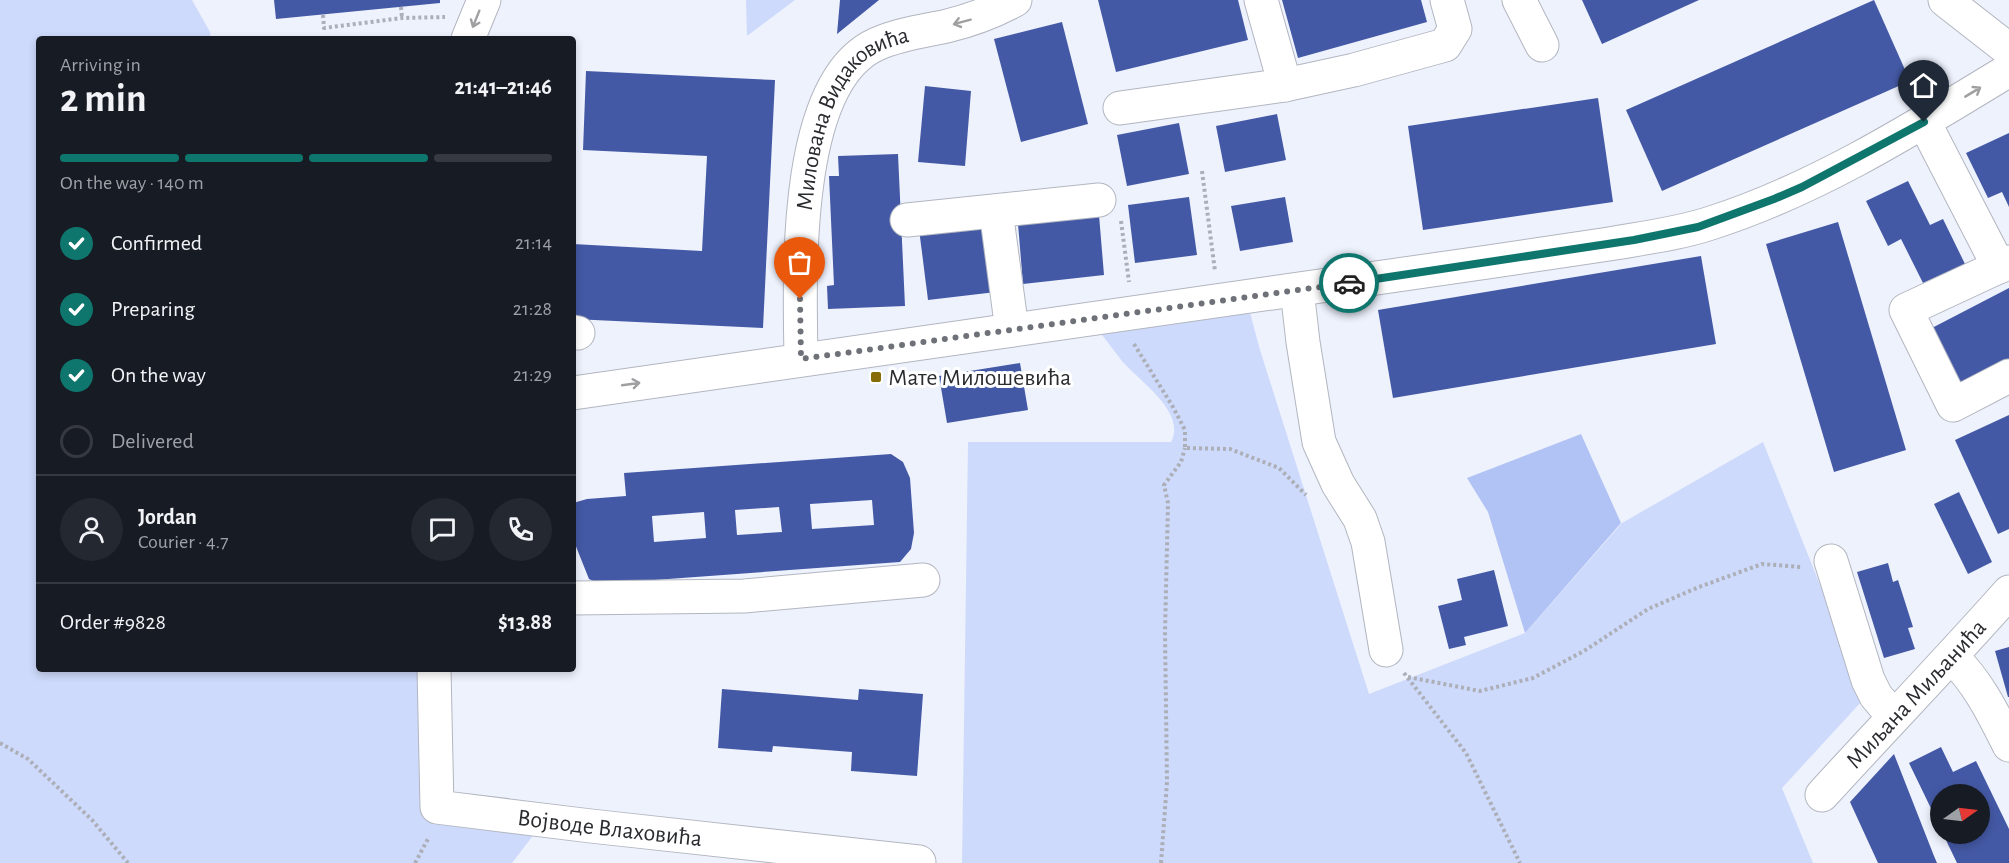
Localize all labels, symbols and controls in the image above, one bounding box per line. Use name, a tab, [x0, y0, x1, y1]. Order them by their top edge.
one-way arrow	[470, 10, 481, 28]
one-way arrow	[952, 17, 971, 28]
street label: Милована Видаковића	[793, 23, 911, 212]
text: Arriving in	[60, 55, 141, 75]
pin	[1898, 60, 1949, 122]
icon: home	[1907, 69, 1940, 102]
text: 21:41–21:46	[455, 76, 552, 98]
text: 2 min	[60, 80, 147, 119]
one-way arrow	[1964, 86, 1981, 98]
text: On the way · 140 m	[60, 173, 204, 193]
icon: check	[60, 227, 93, 260]
text: Confirmed	[111, 232, 202, 254]
text: 21:14	[515, 233, 552, 253]
pin	[774, 237, 825, 299]
icon: bag	[783, 246, 816, 279]
courier	[1319, 253, 1379, 313]
icon: car	[1333, 267, 1366, 300]
icon: check	[60, 293, 93, 326]
text: Preparing	[111, 298, 195, 320]
text: 21:28	[513, 299, 552, 319]
icon: check	[60, 359, 93, 392]
text: On the way	[111, 364, 206, 386]
text: 21:29	[513, 365, 552, 385]
place label: Мате Милошевића	[888, 366, 1071, 390]
marker: Мате Милошевића	[869, 370, 883, 384]
one-way arrow	[620, 379, 640, 390]
text: Delivered	[111, 430, 194, 452]
button: person	[60, 498, 123, 561]
button: chat	[411, 498, 474, 561]
button: phone	[489, 498, 552, 561]
text: Jordan	[138, 506, 197, 528]
text: Courier · 4.7	[138, 532, 229, 552]
text: Order #9828	[60, 611, 166, 633]
text: $13.88	[498, 611, 552, 633]
street label: Миљана Миљанића	[1842, 615, 1991, 773]
north arrow	[1930, 784, 1990, 844]
map controls	[1930, 784, 1990, 844]
street label: Војводе Влаховића	[516, 806, 703, 851]

